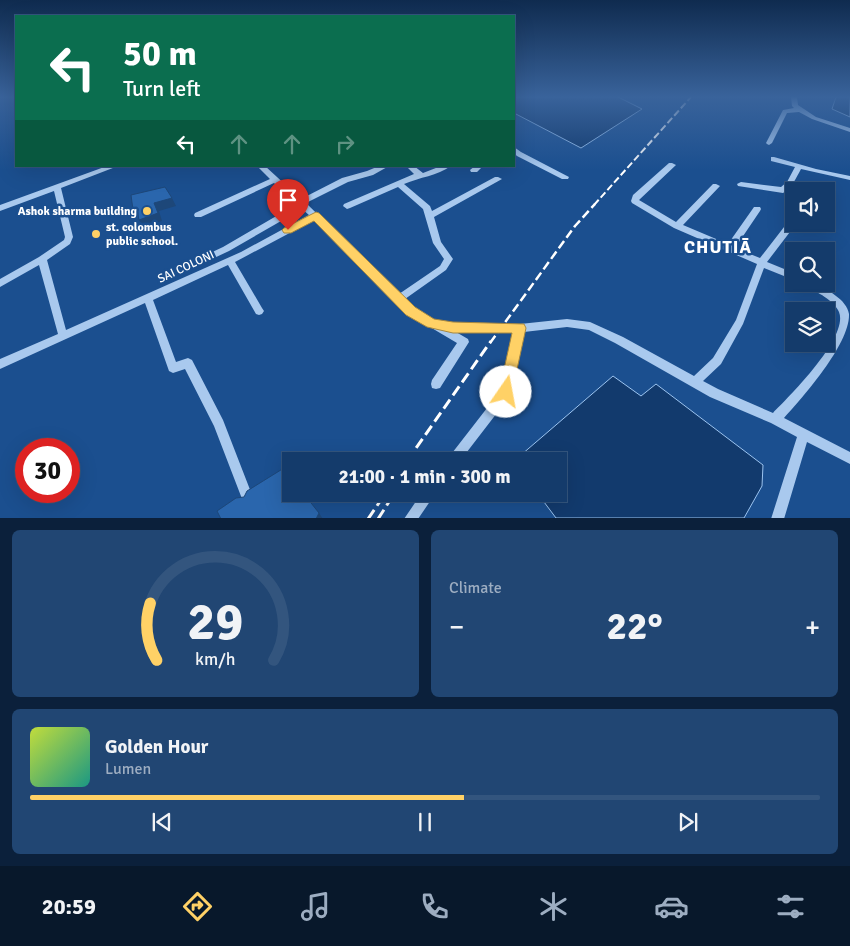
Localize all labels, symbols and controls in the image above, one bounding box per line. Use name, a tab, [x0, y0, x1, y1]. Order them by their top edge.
text: 50 m	[123, 32, 197, 75]
icon: left	[40, 35, 105, 100]
text: Turn left	[123, 75, 201, 102]
icon: left	[172, 130, 200, 158]
icon: ahead	[225, 130, 253, 158]
icon: ahead	[278, 130, 306, 158]
icon: right	[331, 130, 359, 158]
pin	[267, 179, 309, 230]
map controls	[785, 182, 835, 352]
button: sound	[785, 182, 835, 232]
icon: arrive	[274, 186, 302, 214]
place label: Ashok sharma building	[18, 204, 138, 219]
marker: Ashok sharma building	[141, 205, 153, 217]
place label: st. colombus public school.	[106, 220, 178, 249]
marker: st. colombus public school.	[90, 228, 102, 240]
district label: CHUTIĀ	[684, 236, 752, 258]
button: search	[785, 242, 835, 292]
street label: SAI COLONI	[155, 247, 217, 287]
button: layers	[785, 302, 835, 352]
position arrow	[479, 365, 531, 417]
speed limit sign: 30	[15, 438, 80, 503]
text: 21:00 · 1 min · 300 m	[338, 465, 511, 489]
text: Climate	[449, 578, 502, 598]
text: 29	[187, 590, 244, 654]
text: 22°	[606, 603, 663, 650]
text: −	[449, 610, 464, 644]
text: +	[805, 610, 820, 644]
text: km/h	[195, 648, 236, 670]
text: Golden Hour	[105, 735, 208, 759]
text: Lumen	[105, 759, 151, 779]
icon: previous	[148, 808, 176, 836]
icon: pause	[411, 808, 439, 836]
icon: next	[674, 808, 702, 836]
icon: directions	[180, 889, 215, 924]
icon: music	[298, 889, 333, 924]
icon: phone	[417, 889, 452, 924]
icon: climate	[536, 889, 571, 924]
icon: car	[654, 889, 689, 924]
icon: filters	[773, 889, 808, 924]
text: 20:59	[42, 893, 96, 920]

